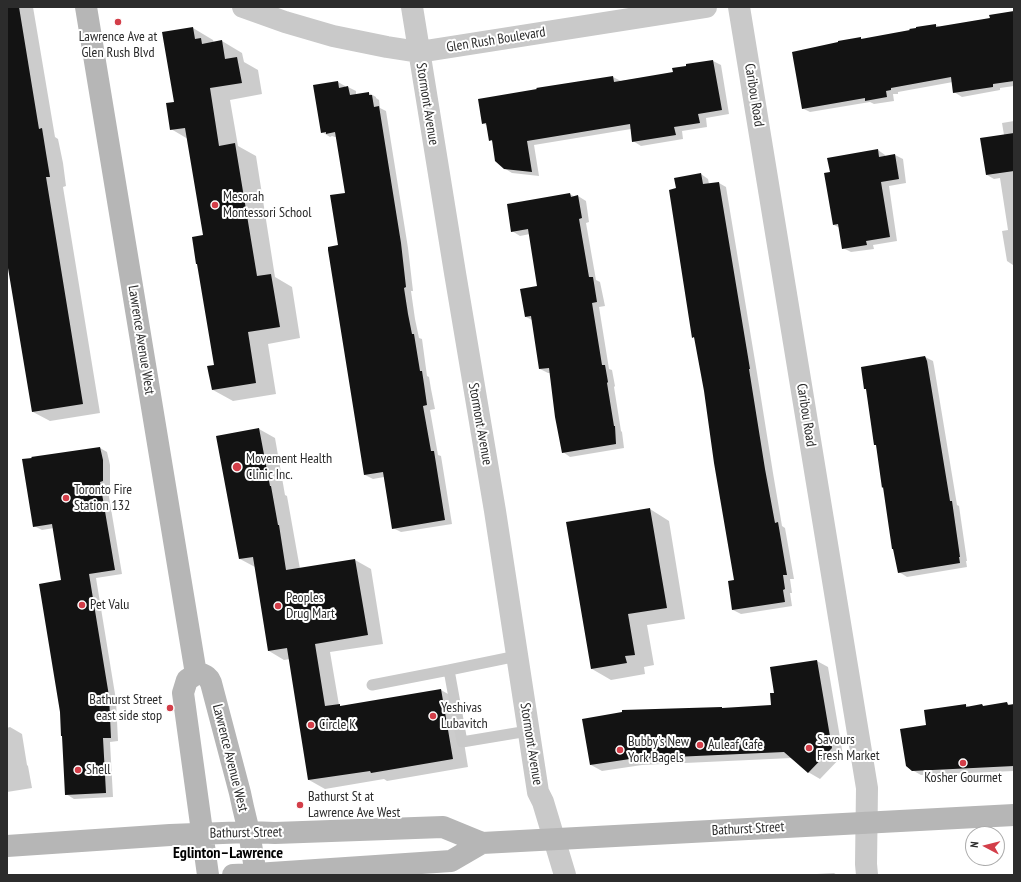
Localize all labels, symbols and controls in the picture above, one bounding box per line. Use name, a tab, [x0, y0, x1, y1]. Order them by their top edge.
marker: Lawrence Ave at Glen Rush Blvd	[113, 17, 123, 27]
street label: Glen Rush Boulevard	[445, 24, 547, 56]
place label: Lawrence Ave at Glen Rush Blvd	[79, 29, 157, 62]
street label: Stormont Avenue	[412, 62, 442, 146]
street label: Caribou Road	[741, 62, 767, 128]
place label: Mesorah Montessori School	[223, 189, 311, 222]
marker: Mesorah Montessori School	[210, 200, 220, 210]
street label: Lawrence Avenue West	[124, 284, 158, 396]
street label: Stormont Avenue	[465, 382, 495, 466]
street label: Caribou Road	[793, 382, 819, 448]
place label: Movement Health Clinic Inc.	[246, 451, 332, 484]
marker: Movement Health Clinic Inc.	[231, 461, 243, 473]
place label: Toronto Fire Station 132	[74, 482, 132, 514]
marker: Toronto Fire Station 132	[61, 493, 71, 503]
place label: Peoples Drug Mart	[286, 590, 335, 622]
place label: Pet Valu	[90, 597, 129, 613]
marker: Pet Valu	[77, 600, 87, 610]
marker: Peoples Drug Mart	[273, 601, 283, 611]
place label: Bathurst Street east side stop	[89, 692, 162, 724]
place label: Yeshivas Lubavitch	[441, 700, 488, 732]
street label: Lawrence Avenue West	[208, 702, 252, 814]
street label: Stormont Avenue	[516, 702, 546, 786]
marker: Bathurst Street east side stop	[165, 703, 175, 713]
marker: Yeshivas Lubavitch	[428, 711, 438, 721]
place label: Circle K	[319, 717, 356, 733]
marker: Circle K	[306, 720, 316, 730]
place label: Savours Fresh Market	[817, 732, 880, 764]
place label: Bubby's New York Bagels	[628, 734, 689, 766]
place label: Auleaf Cafe	[708, 737, 763, 753]
marker: Auleaf Cafe	[695, 740, 705, 750]
marker: Savours Fresh Market	[804, 743, 814, 753]
marker: Bubby's New York Bagels	[615, 745, 625, 755]
marker: Kosher Gourmet	[958, 758, 968, 768]
place label: Shell	[86, 762, 110, 778]
marker: Shell	[73, 765, 83, 775]
place label: Kosher Gourmet	[924, 770, 1002, 786]
place label: Bathurst St at Lawrence Ave West	[308, 789, 400, 822]
marker: Bathurst St at Lawrence Ave West	[295, 800, 305, 810]
street label: Bathurst Street	[711, 819, 785, 839]
street label: Bathurst Street	[210, 824, 282, 842]
north arrow	[965, 826, 1005, 866]
text: N	[967, 841, 981, 848]
district label: Eglinton–Lawrence	[173, 843, 283, 863]

